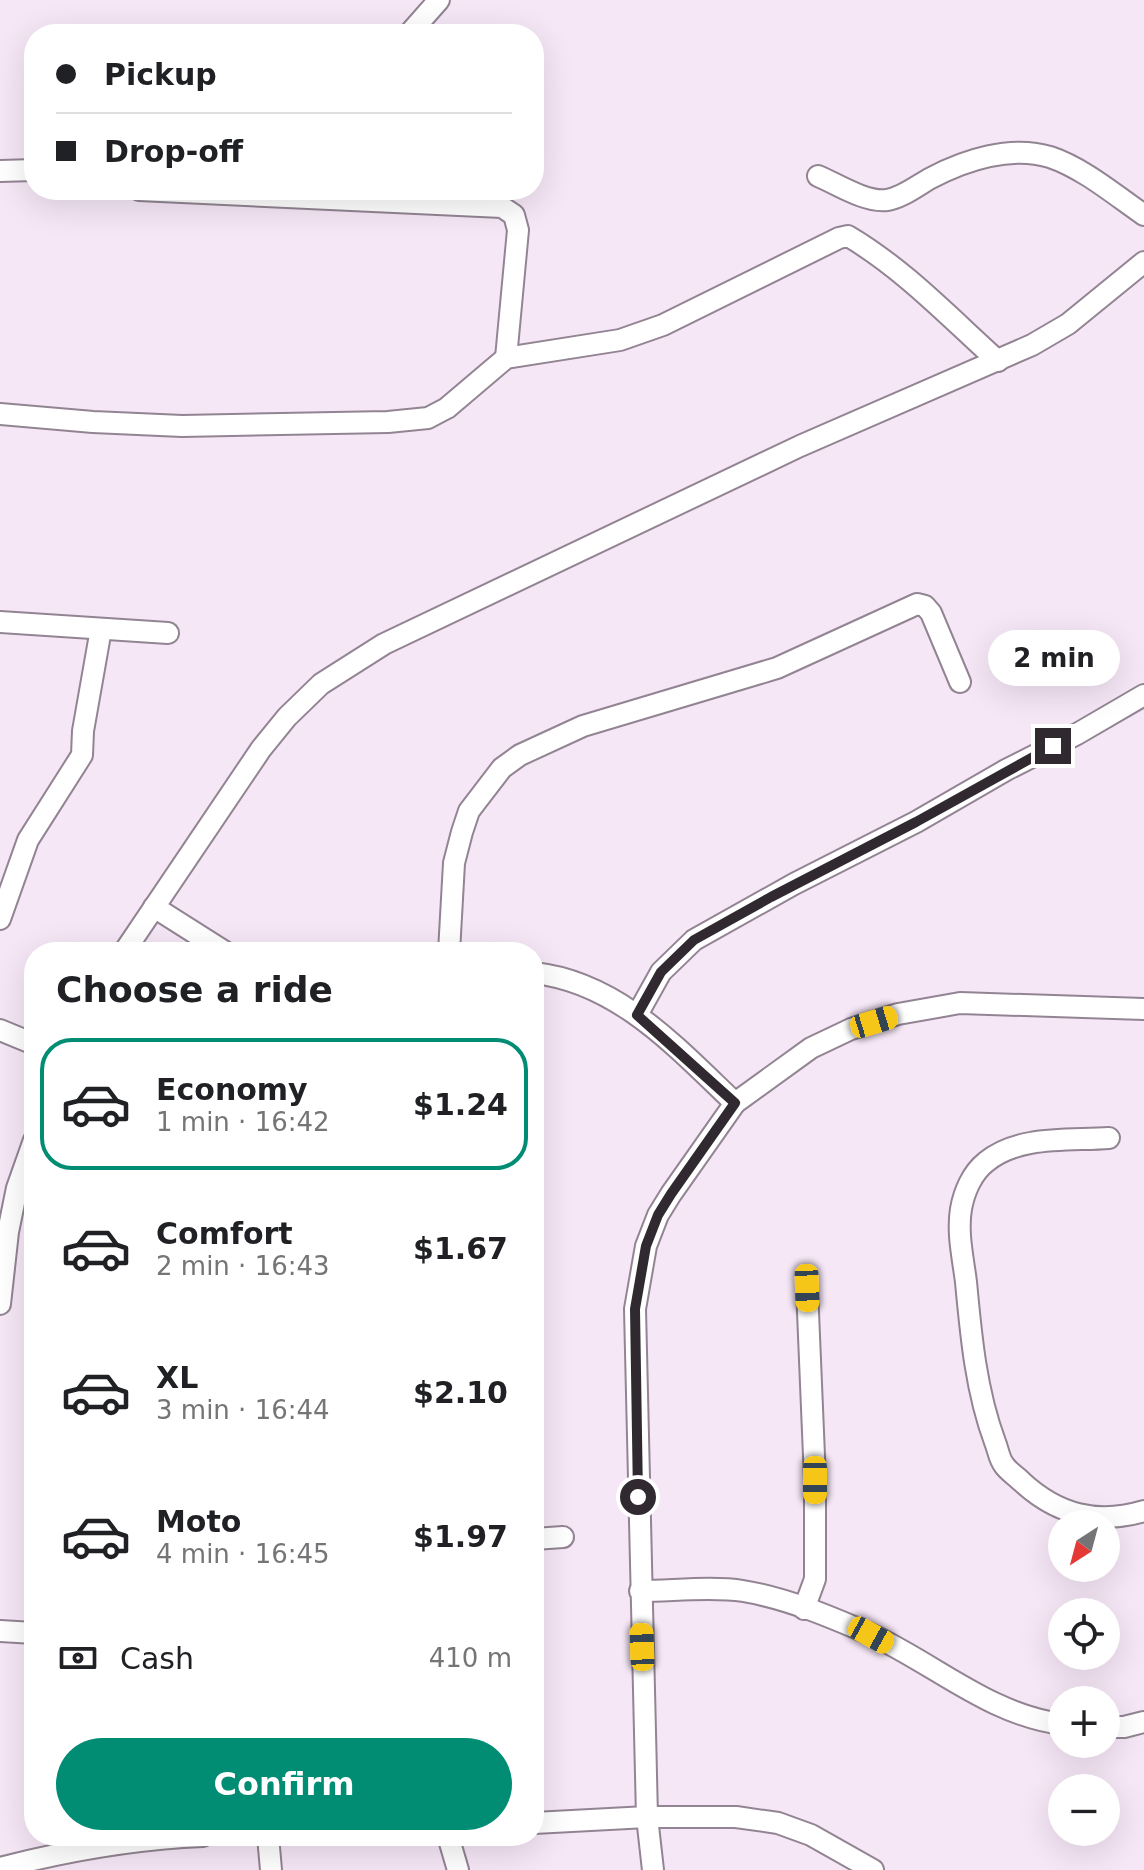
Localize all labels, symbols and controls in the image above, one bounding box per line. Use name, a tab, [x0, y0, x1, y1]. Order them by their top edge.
text: Pickup	[104, 57, 217, 92]
text: Drop-off	[104, 134, 243, 169]
callout: 2 min	[987, 630, 1119, 686]
text: 2 min	[1013, 643, 1095, 673]
route end	[1035, 728, 1071, 764]
text: Choose a ride	[56, 969, 333, 1010]
car	[848, 1004, 900, 1040]
icon: car	[60, 1068, 132, 1140]
text: Economy	[156, 1072, 308, 1107]
text: $1.24	[413, 1087, 508, 1122]
text: 1 min · 16:42	[156, 1107, 330, 1137]
icon: car	[60, 1212, 132, 1284]
text: Comfort	[156, 1216, 293, 1251]
text: $1.67	[413, 1231, 508, 1266]
text: 2 min · 16:43	[156, 1251, 330, 1281]
car	[794, 1264, 820, 1312]
icon: car	[60, 1356, 132, 1428]
text: XL	[156, 1360, 198, 1395]
text: $2.10	[413, 1375, 508, 1410]
text: 3 min · 16:44	[156, 1395, 330, 1425]
car	[803, 1456, 827, 1504]
route start	[620, 1479, 656, 1515]
icon: car	[60, 1500, 132, 1572]
text: Moto	[156, 1504, 241, 1539]
north arrow	[1048, 1510, 1120, 1582]
map controls	[1048, 1510, 1120, 1846]
text: $1.97	[413, 1519, 508, 1554]
text: 4 min · 16:45	[156, 1539, 330, 1569]
button: locate	[1048, 1598, 1120, 1670]
car	[844, 1613, 898, 1657]
car	[629, 1623, 655, 1671]
icon: cash	[56, 1636, 100, 1680]
text: Cash	[120, 1641, 194, 1676]
text: 410 m	[429, 1643, 512, 1673]
button: +	[1048, 1686, 1120, 1758]
button: Confirm	[56, 1738, 512, 1830]
button: −	[1048, 1774, 1120, 1846]

